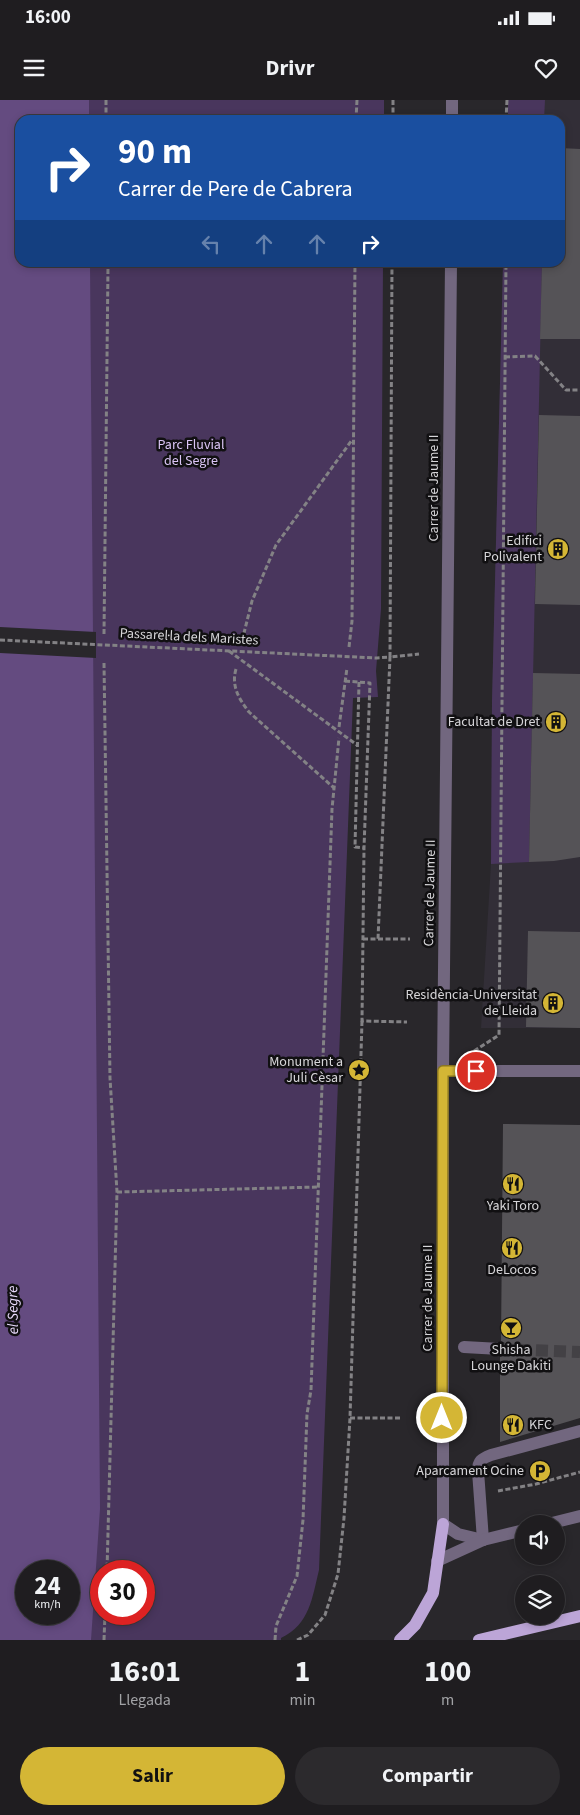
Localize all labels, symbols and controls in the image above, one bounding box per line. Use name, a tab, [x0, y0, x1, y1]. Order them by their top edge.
text: 16:00	[25, 4, 71, 31]
text: Drivr	[265, 52, 315, 84]
icon: menu	[20, 54, 48, 82]
icon: heart	[532, 54, 560, 82]
text: 90 m	[118, 127, 192, 177]
icon: right	[35, 135, 100, 200]
text: Carrer de Pere de Cabrera	[118, 173, 353, 205]
icon: left	[197, 230, 225, 258]
icon: ahead	[250, 230, 278, 258]
icon: ahead	[303, 230, 331, 258]
icon: right	[356, 230, 384, 258]
park label: Parc Fluvial del Segre	[158, 435, 225, 471]
street label: Carrer de Jaume II	[424, 435, 444, 541]
place label: Edifici Polivalent	[484, 531, 542, 567]
building icon: Edifici Polivalent	[546, 537, 570, 561]
street label: Passarel·la dels Maristes	[119, 623, 259, 651]
building icon: Facultat de Dret	[544, 710, 568, 734]
place label: Facultat de Dret	[448, 712, 540, 732]
street label: Carrer de Jaume II	[419, 839, 441, 947]
place label: Residència-Universitat de Lleida	[406, 985, 537, 1021]
building icon: Residència-Universitat de Lleida	[541, 991, 565, 1015]
pin	[455, 1050, 497, 1092]
place label: Monument a Juli Cèsar	[269, 1052, 343, 1088]
icon: arrive	[462, 1057, 490, 1085]
place icon: Monument a Juli Cèsar	[347, 1058, 371, 1082]
restaurant icon: Yaki Toro	[501, 1172, 525, 1196]
place label: Yaki Toro	[486, 1196, 539, 1216]
restaurant icon: DeLocos	[500, 1236, 524, 1260]
street label: Carrer de Jaume II	[418, 1245, 438, 1351]
place label: DeLocos	[487, 1260, 537, 1280]
water label: el Segre	[2, 1285, 24, 1335]
bar icon: Shisha Lounge Dakiti	[499, 1316, 523, 1340]
place label: Shisha Lounge Dakiti	[471, 1340, 551, 1376]
position arrow	[415, 1391, 467, 1443]
restaurant icon: KFC	[501, 1413, 525, 1437]
place label: KFC	[529, 1415, 552, 1435]
parking icon: Aparcament Ocine	[528, 1459, 552, 1483]
place label: Aparcament Ocine	[416, 1461, 524, 1481]
map controls	[515, 1515, 565, 1625]
button: sound	[515, 1515, 565, 1565]
speed limit sign: 30	[90, 1560, 155, 1625]
text: 24	[34, 1568, 61, 1604]
button: layers	[515, 1575, 565, 1625]
text: km/h	[34, 1596, 61, 1613]
text: 16:01	[109, 1650, 181, 1693]
text: 1	[294, 1650, 310, 1693]
text: 100	[424, 1650, 471, 1693]
text: Llegada	[118, 1689, 171, 1711]
text: min	[289, 1689, 315, 1711]
text: m	[441, 1689, 454, 1711]
button: Salir	[20, 1747, 285, 1805]
button: Compartir	[295, 1747, 560, 1805]

